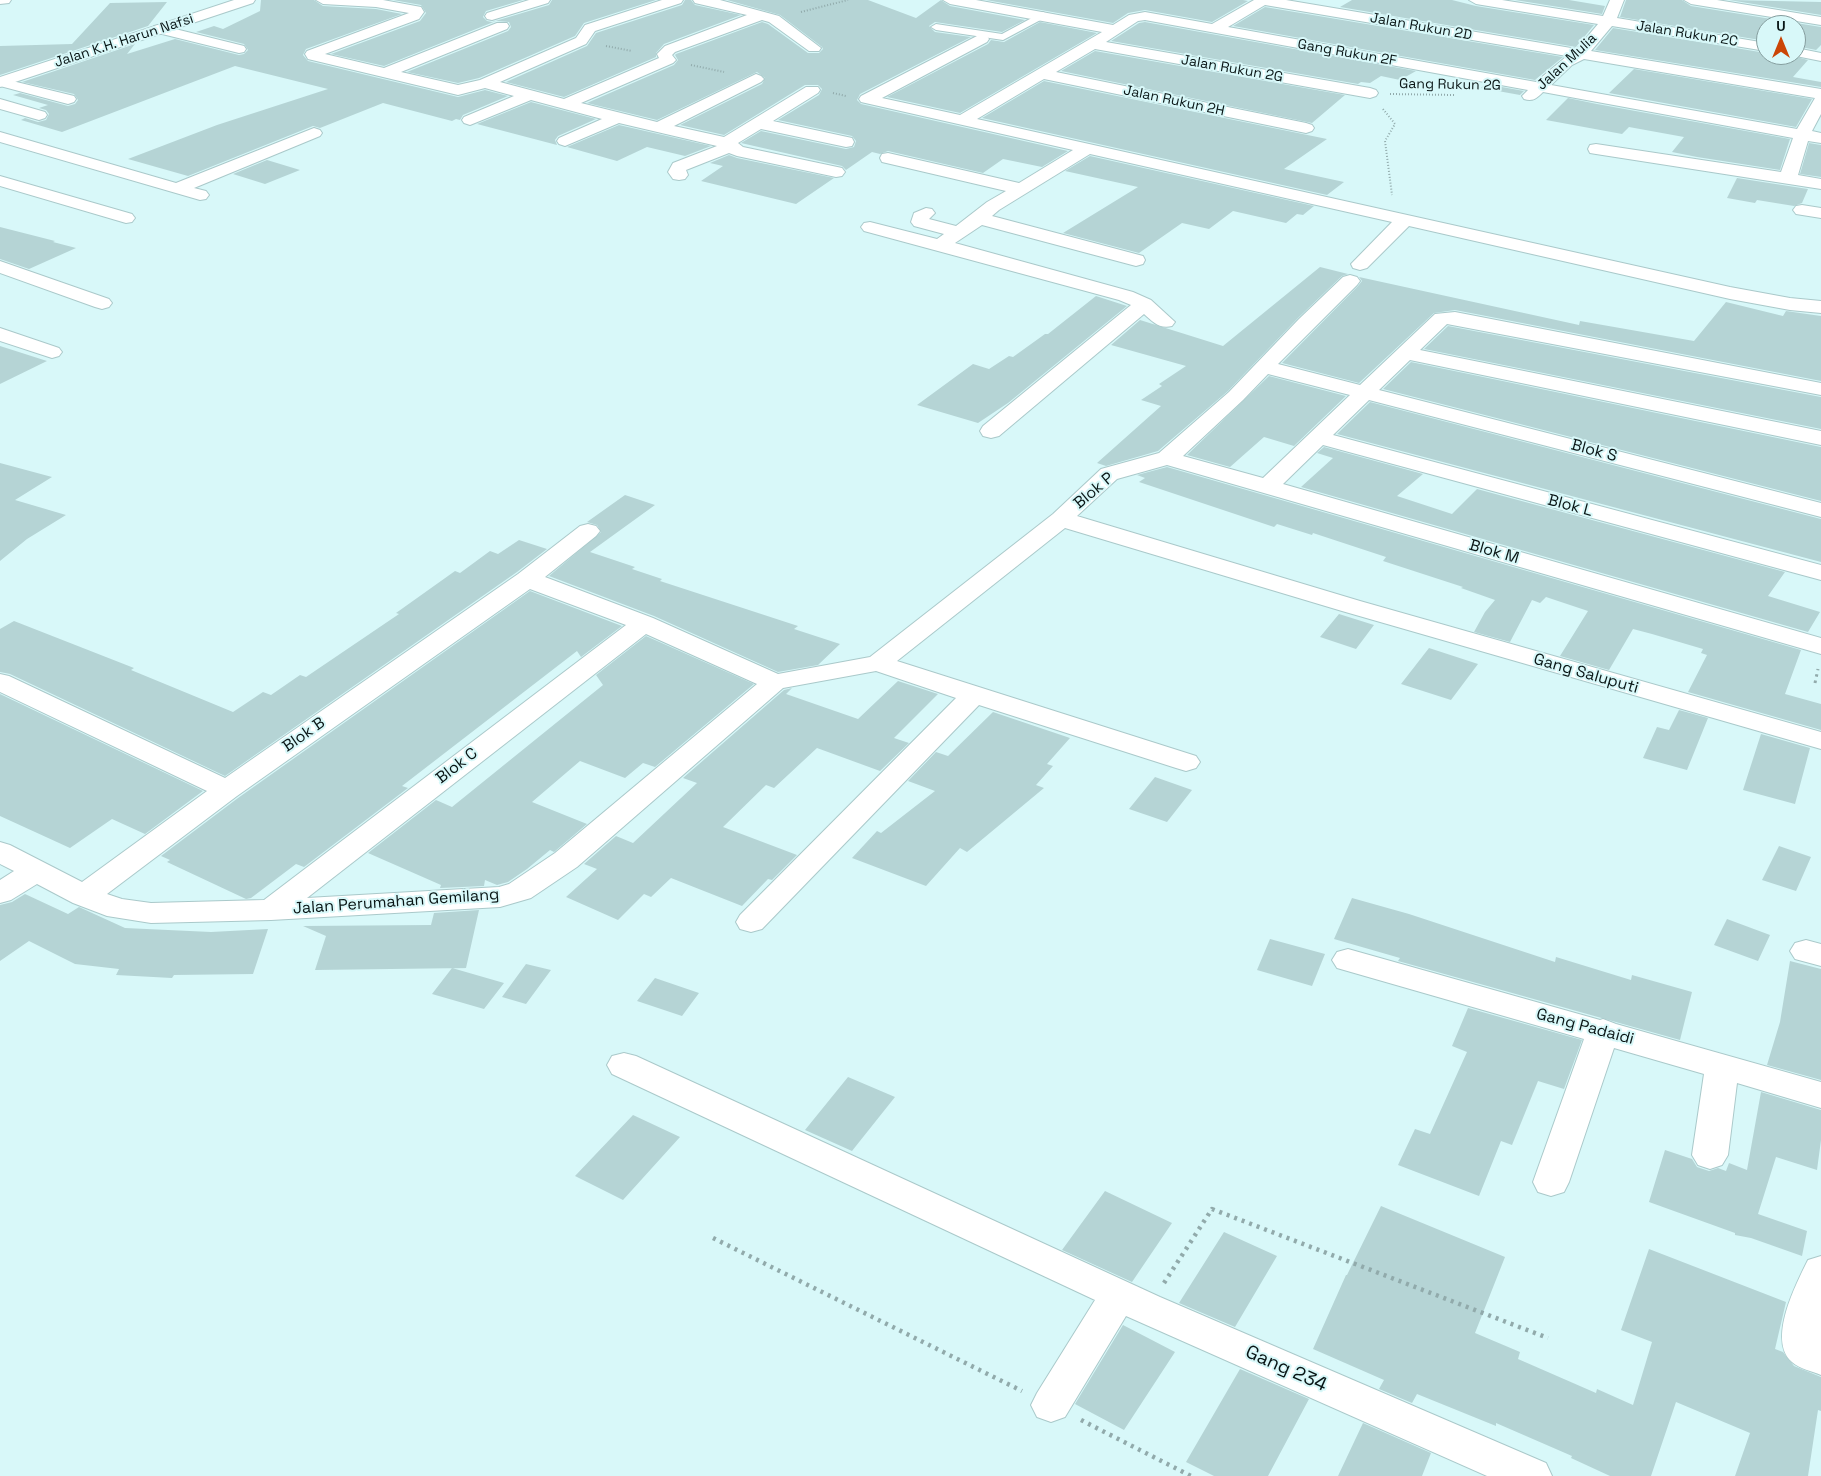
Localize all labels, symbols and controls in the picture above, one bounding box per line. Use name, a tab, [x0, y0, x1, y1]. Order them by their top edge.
street label: Jalan Rukun 2D	[1369, 10, 1473, 44]
street label: Jalan K.H. Harun Nafsi	[52, 11, 196, 71]
north arrow	[1756, 15, 1806, 65]
text: U	[1776, 17, 1786, 35]
street label: Jalan Rukun 2C	[1635, 18, 1739, 50]
street label: Jalan Mulia	[1534, 30, 1600, 94]
street label: Gang Rukun 2F	[1296, 36, 1398, 70]
street label: Jalan Rukun 2G	[1180, 52, 1284, 86]
street label: Gang Rukun 2G	[1399, 76, 1501, 94]
street label: Jalan Rukun 2H	[1122, 82, 1226, 120]
street label: Blok S	[1569, 436, 1619, 466]
street label: Blok P	[1070, 469, 1118, 513]
street label: Blok L	[1545, 491, 1595, 521]
street label: Blok M	[1467, 536, 1521, 568]
street label: Gang Saluputi	[1531, 650, 1641, 698]
street label: Blok B	[279, 713, 329, 757]
street label: Blok C	[432, 744, 482, 788]
street label: Jalan Perumahan Gemilang	[292, 885, 500, 919]
street label: Gang Padaidi	[1534, 1005, 1636, 1049]
street label: Gang 234	[1242, 1341, 1330, 1397]

